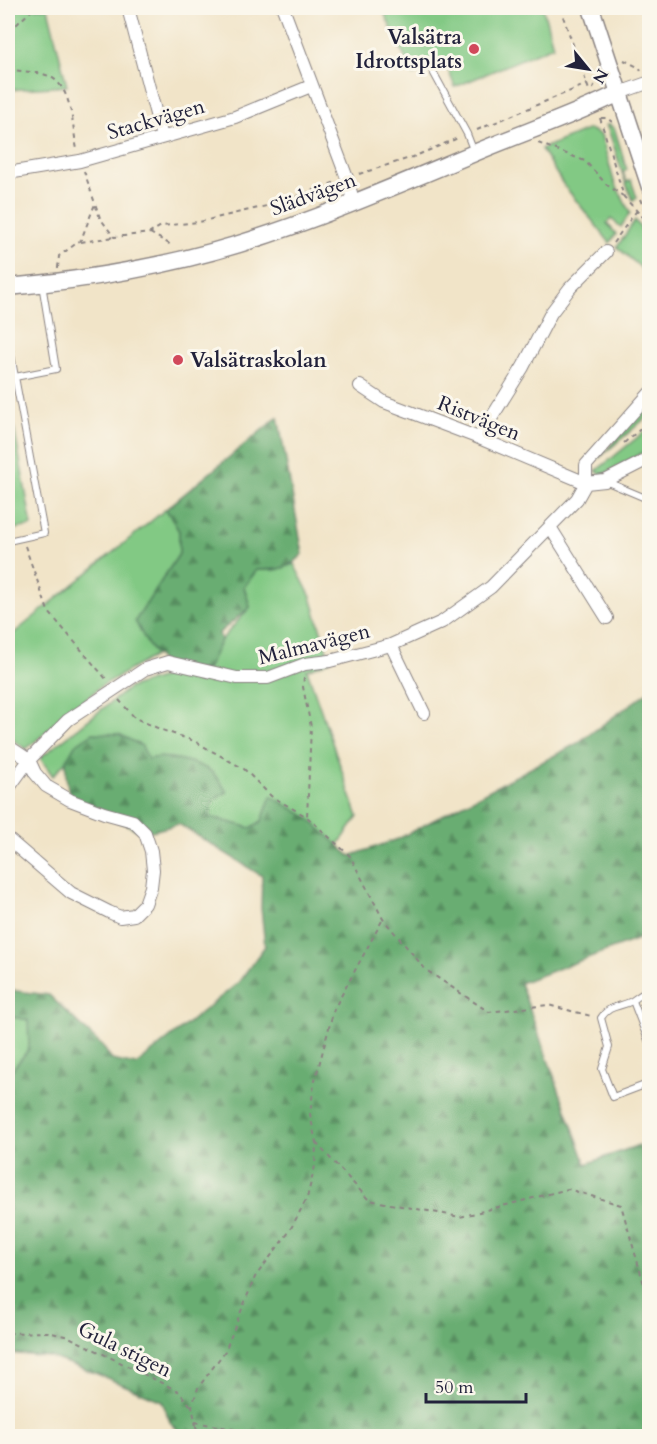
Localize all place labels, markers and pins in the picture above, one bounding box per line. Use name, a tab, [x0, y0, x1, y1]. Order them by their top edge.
place label: Valsätra Idrottsplats	[355, 23, 463, 76]
marker: Valsätra Idrottsplats	[467, 42, 481, 56]
place label: Valsätraskolan	[190, 346, 327, 375]
marker: Valsätraskolan	[171, 353, 185, 367]

